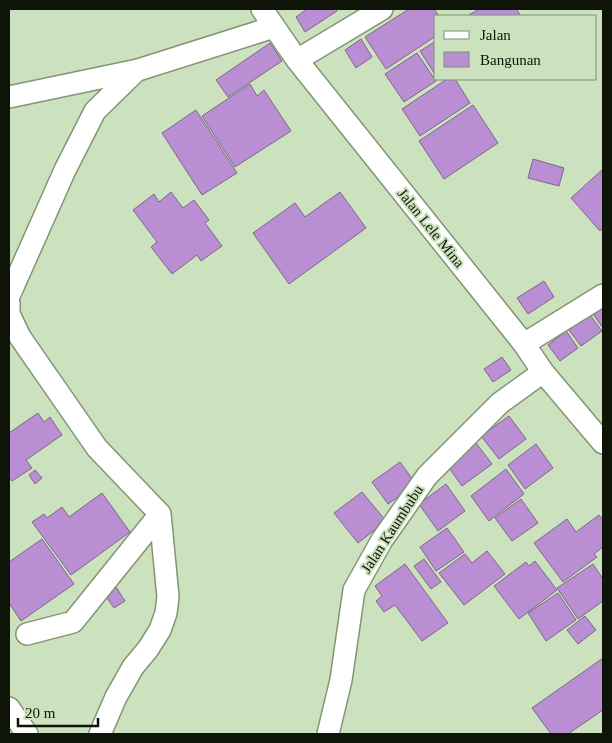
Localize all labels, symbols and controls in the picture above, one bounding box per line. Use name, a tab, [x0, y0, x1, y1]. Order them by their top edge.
legend	[434, 15, 597, 80]
text: Jalan	[480, 27, 511, 43]
text: Bangunan	[480, 52, 541, 68]
street label: Jalan Lele Mina	[394, 185, 468, 271]
street label: Jalan Kaumbubu	[358, 482, 427, 576]
scale bar	[18, 696, 98, 728]
text: 20 m	[25, 705, 56, 721]

